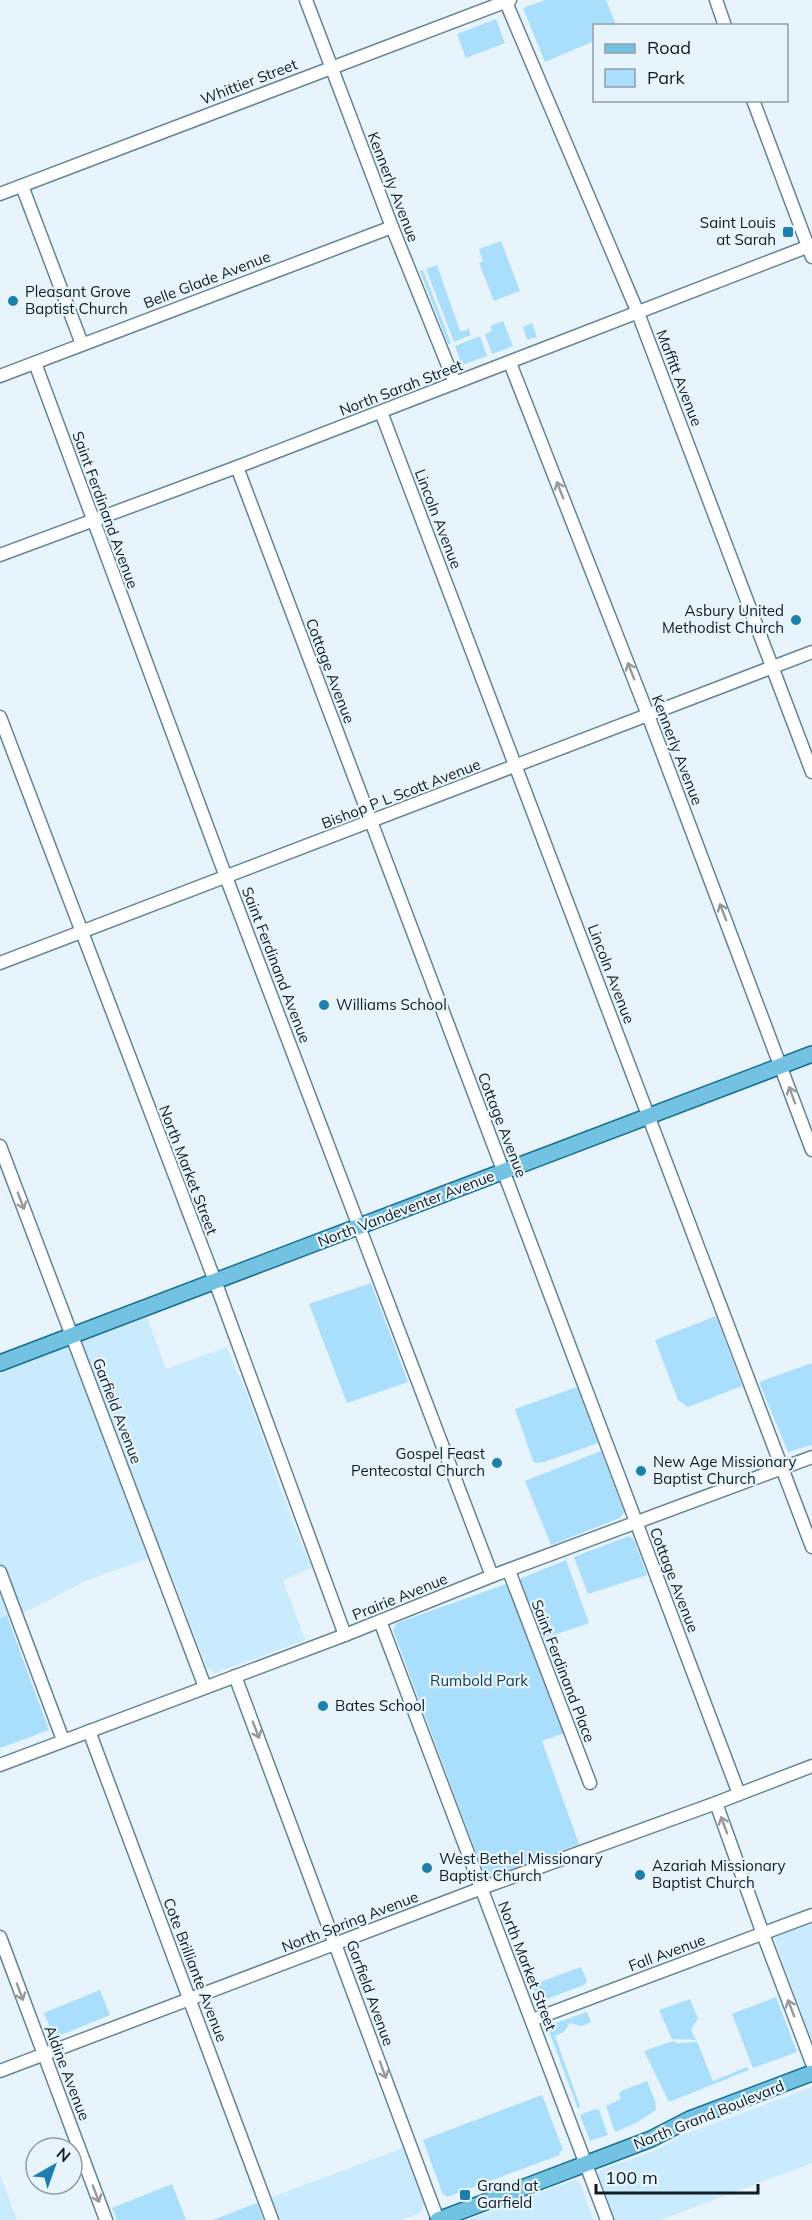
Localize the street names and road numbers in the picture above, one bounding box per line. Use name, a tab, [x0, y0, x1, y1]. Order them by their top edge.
street label: Whittier Street	[198, 54, 300, 109]
street label: Kennerly Avenue	[364, 129, 423, 245]
street label: Belle Glade Avenue	[141, 247, 273, 312]
street label: Maffitt Avenue	[652, 327, 707, 429]
street label: North Sarah Street	[337, 355, 465, 420]
street label: Saint Ferdinand Avenue	[68, 429, 143, 591]
street label: Lincoln Avenue	[411, 466, 466, 571]
street label: Cottage Avenue	[302, 616, 359, 726]
street label: Kennerly Avenue	[648, 692, 707, 808]
street label: Bishop P L Scott Avenue	[319, 754, 483, 833]
street label: Saint Ferdinand Avenue	[238, 884, 315, 1046]
street label: Lincoln Avenue	[584, 921, 639, 1026]
street label: Cottage Avenue	[474, 1070, 531, 1180]
street label: North Market Street	[155, 1102, 222, 1237]
street label: North Vandeventer Avenue	[315, 1166, 497, 1251]
street label: Garfield Avenue	[89, 1355, 146, 1466]
street label: Cottage Avenue	[646, 1525, 703, 1635]
street label: Prairie Avenue	[349, 1569, 450, 1624]
street label: Saint Ferdinand Place	[527, 1597, 599, 1745]
street label: North Spring Avenue	[279, 1887, 421, 1956]
street label: Cote Brilliante Avenue	[159, 1895, 232, 2045]
street label: North Market Street	[494, 1898, 561, 2033]
street label: Fall Avenue	[626, 1930, 708, 1975]
street label: Garfield Avenue	[343, 1937, 398, 2048]
street label: Aldine Avenue	[41, 2023, 94, 2123]
street label: North Grand Boulevard	[631, 2076, 787, 2153]

